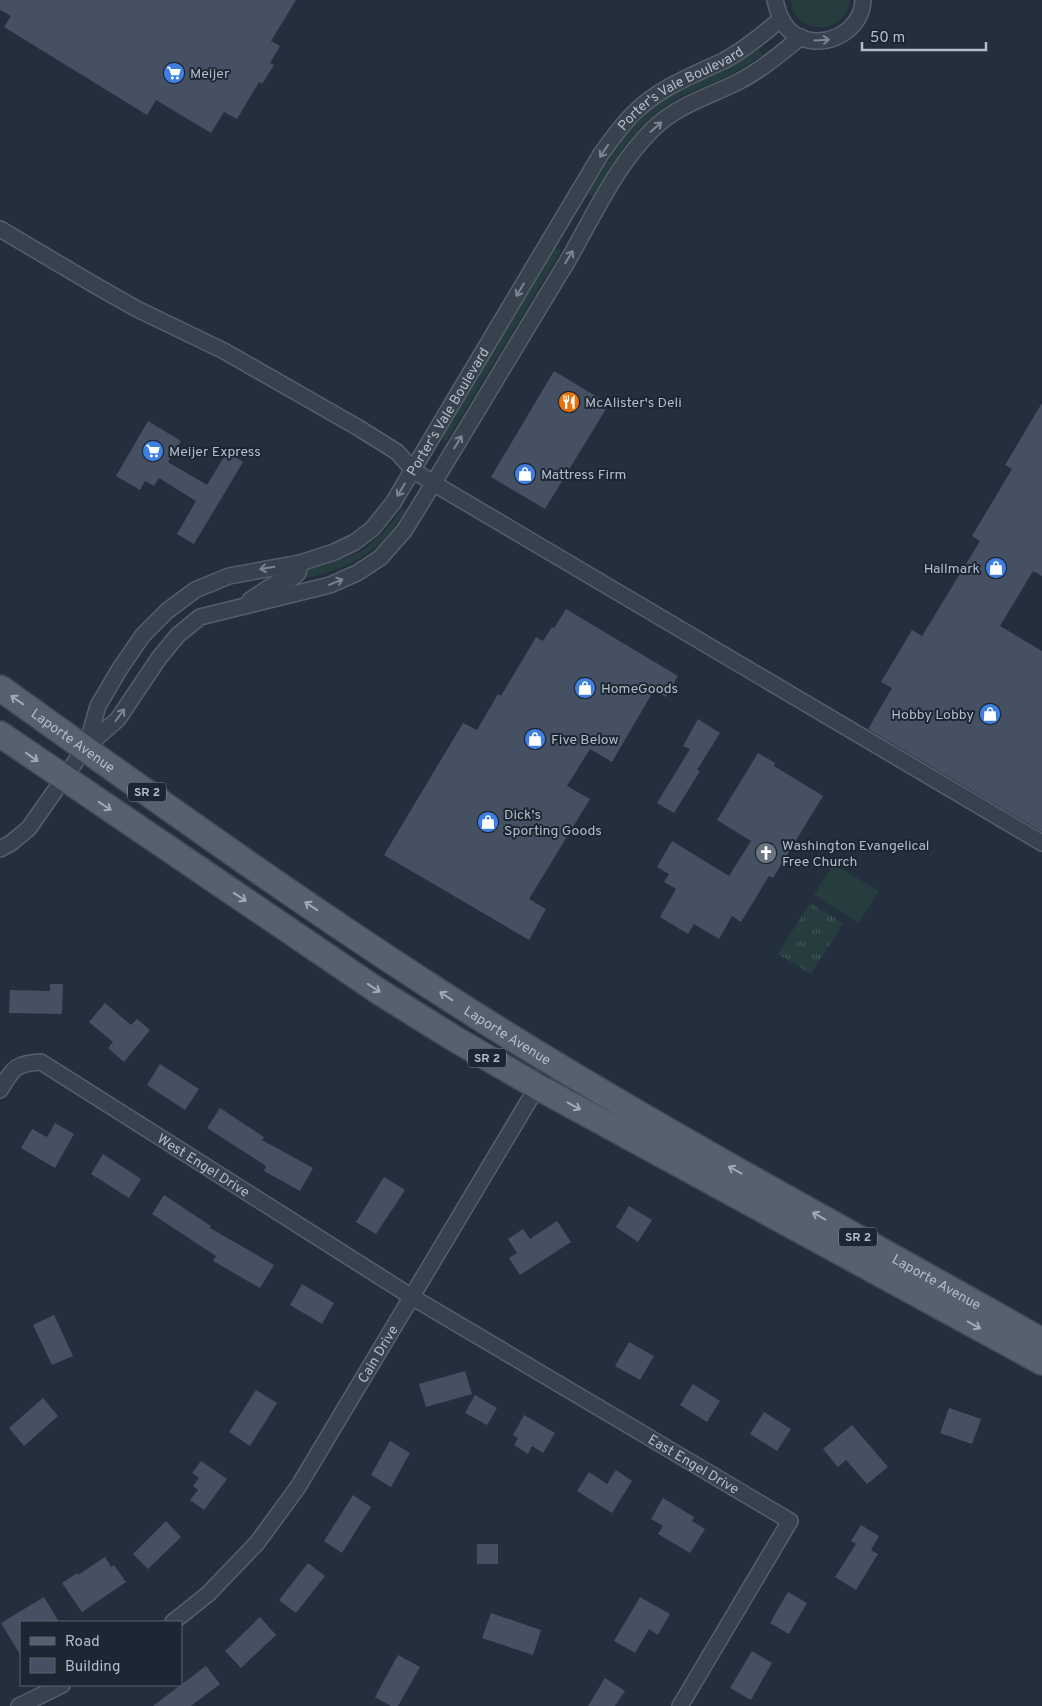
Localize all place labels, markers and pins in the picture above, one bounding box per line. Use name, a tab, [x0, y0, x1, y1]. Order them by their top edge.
supermarket icon: Meijer	[162, 61, 186, 85]
place label: Meijer	[190, 66, 230, 83]
restaurant icon: McAlister's Deli	[557, 390, 581, 414]
place label: McAlister's Deli	[585, 395, 682, 412]
supermarket icon: Meijer Express	[141, 439, 165, 463]
place label: Meijer Express	[169, 444, 261, 461]
shop icon: Mattress Firm	[513, 462, 537, 486]
place label: Mattress Firm	[541, 467, 626, 484]
shop icon: Hallmark	[984, 556, 1008, 580]
place label: Hallmark	[924, 561, 980, 578]
shop icon: HomeGoods	[573, 676, 597, 700]
place label: HomeGoods	[601, 681, 678, 698]
shop icon: Hobby Lobby	[978, 702, 1002, 726]
place label: Hobby Lobby	[891, 707, 974, 724]
shop icon: Five Below	[523, 727, 547, 751]
place label: Five Below	[551, 732, 619, 749]
place label: Dick's Sporting Goods	[504, 807, 602, 840]
shop icon: Dick's Sporting Goods	[476, 810, 500, 834]
place label: Washington Evangelical Free Church	[782, 838, 929, 871]
church icon: Washington Evangelical Free Church	[754, 841, 778, 865]

